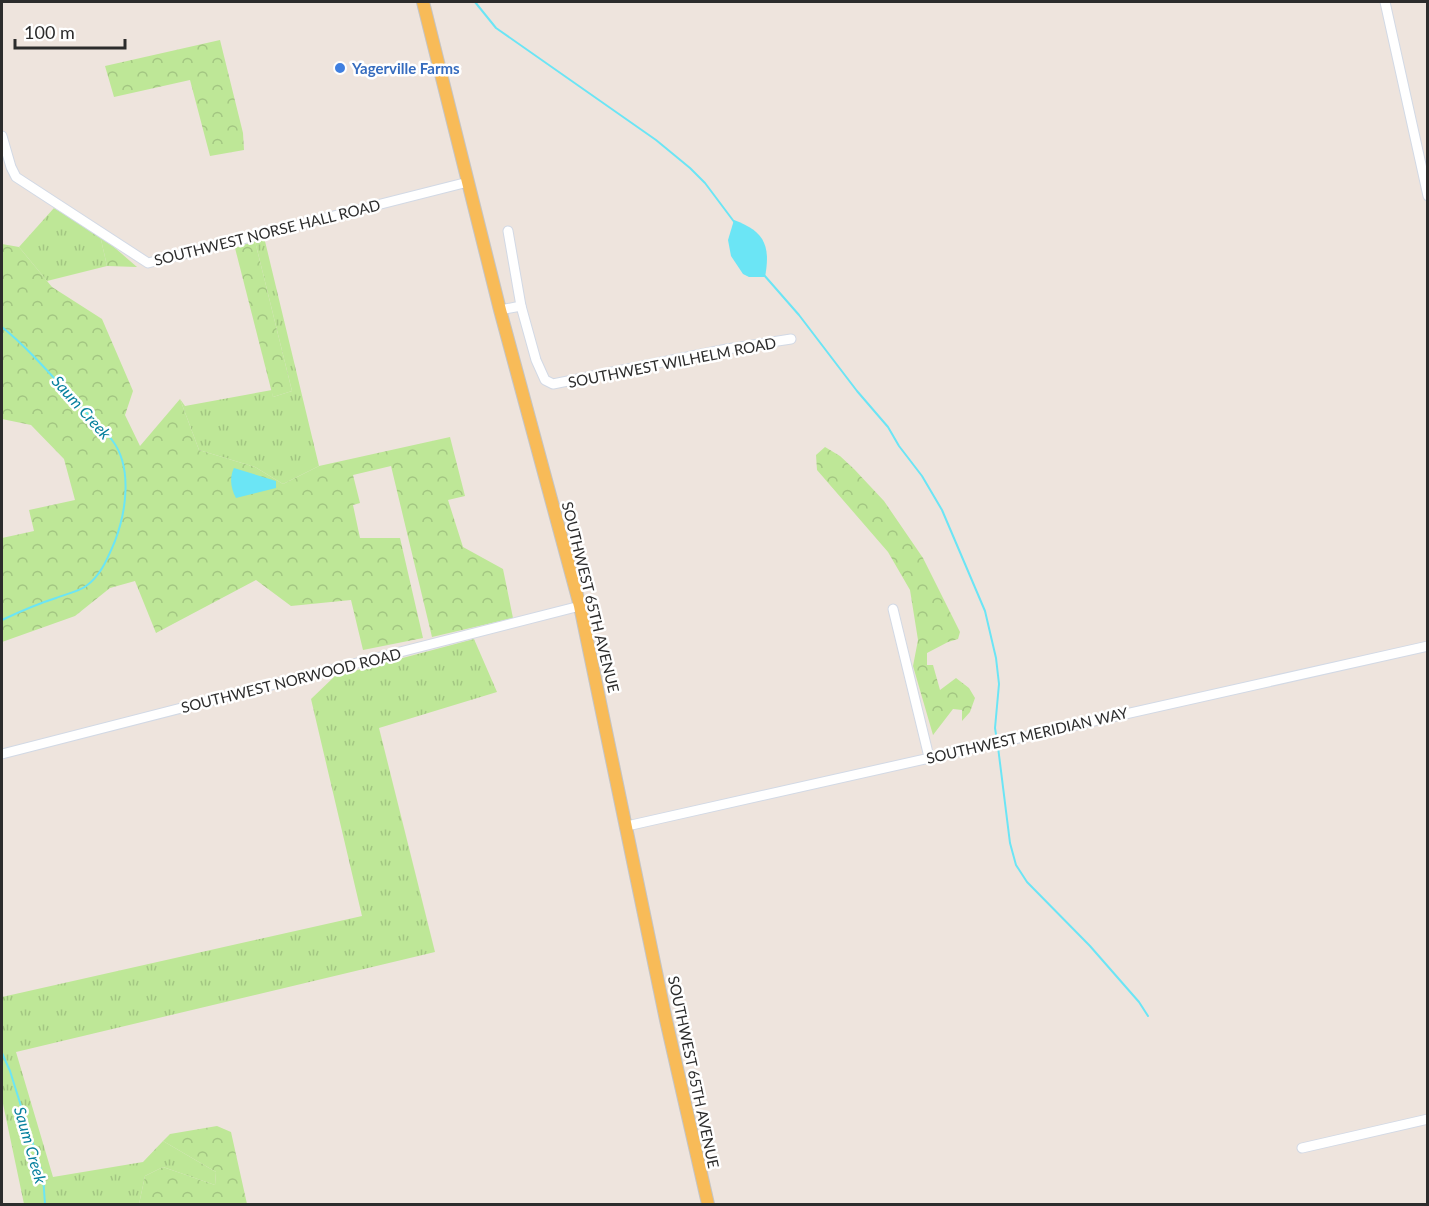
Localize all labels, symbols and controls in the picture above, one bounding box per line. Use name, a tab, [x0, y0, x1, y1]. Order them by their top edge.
scale bar	[15, 12, 124, 50]
text: 100 m	[24, 21, 75, 43]
place label: Yagerville Farms	[351, 59, 460, 77]
marker: Yagerville Farms	[333, 61, 347, 75]
street label: SOUTHWEST NORSE HALL ROAD	[152, 195, 382, 269]
street label: SOUTHWEST WILHELM ROAD	[566, 333, 778, 391]
water label: Saum Creek	[49, 371, 116, 443]
street label: SOUTHWEST 65TH AVENUE	[559, 500, 623, 694]
street label: SOUTHWEST NORWOOD ROAD	[179, 644, 403, 716]
street label: SOUTHWEST MERIDIAN WAY	[924, 703, 1130, 767]
street label: SOUTHWEST 65TH AVENUE	[665, 974, 723, 1170]
water label: Saum Creek	[11, 1104, 51, 1186]

